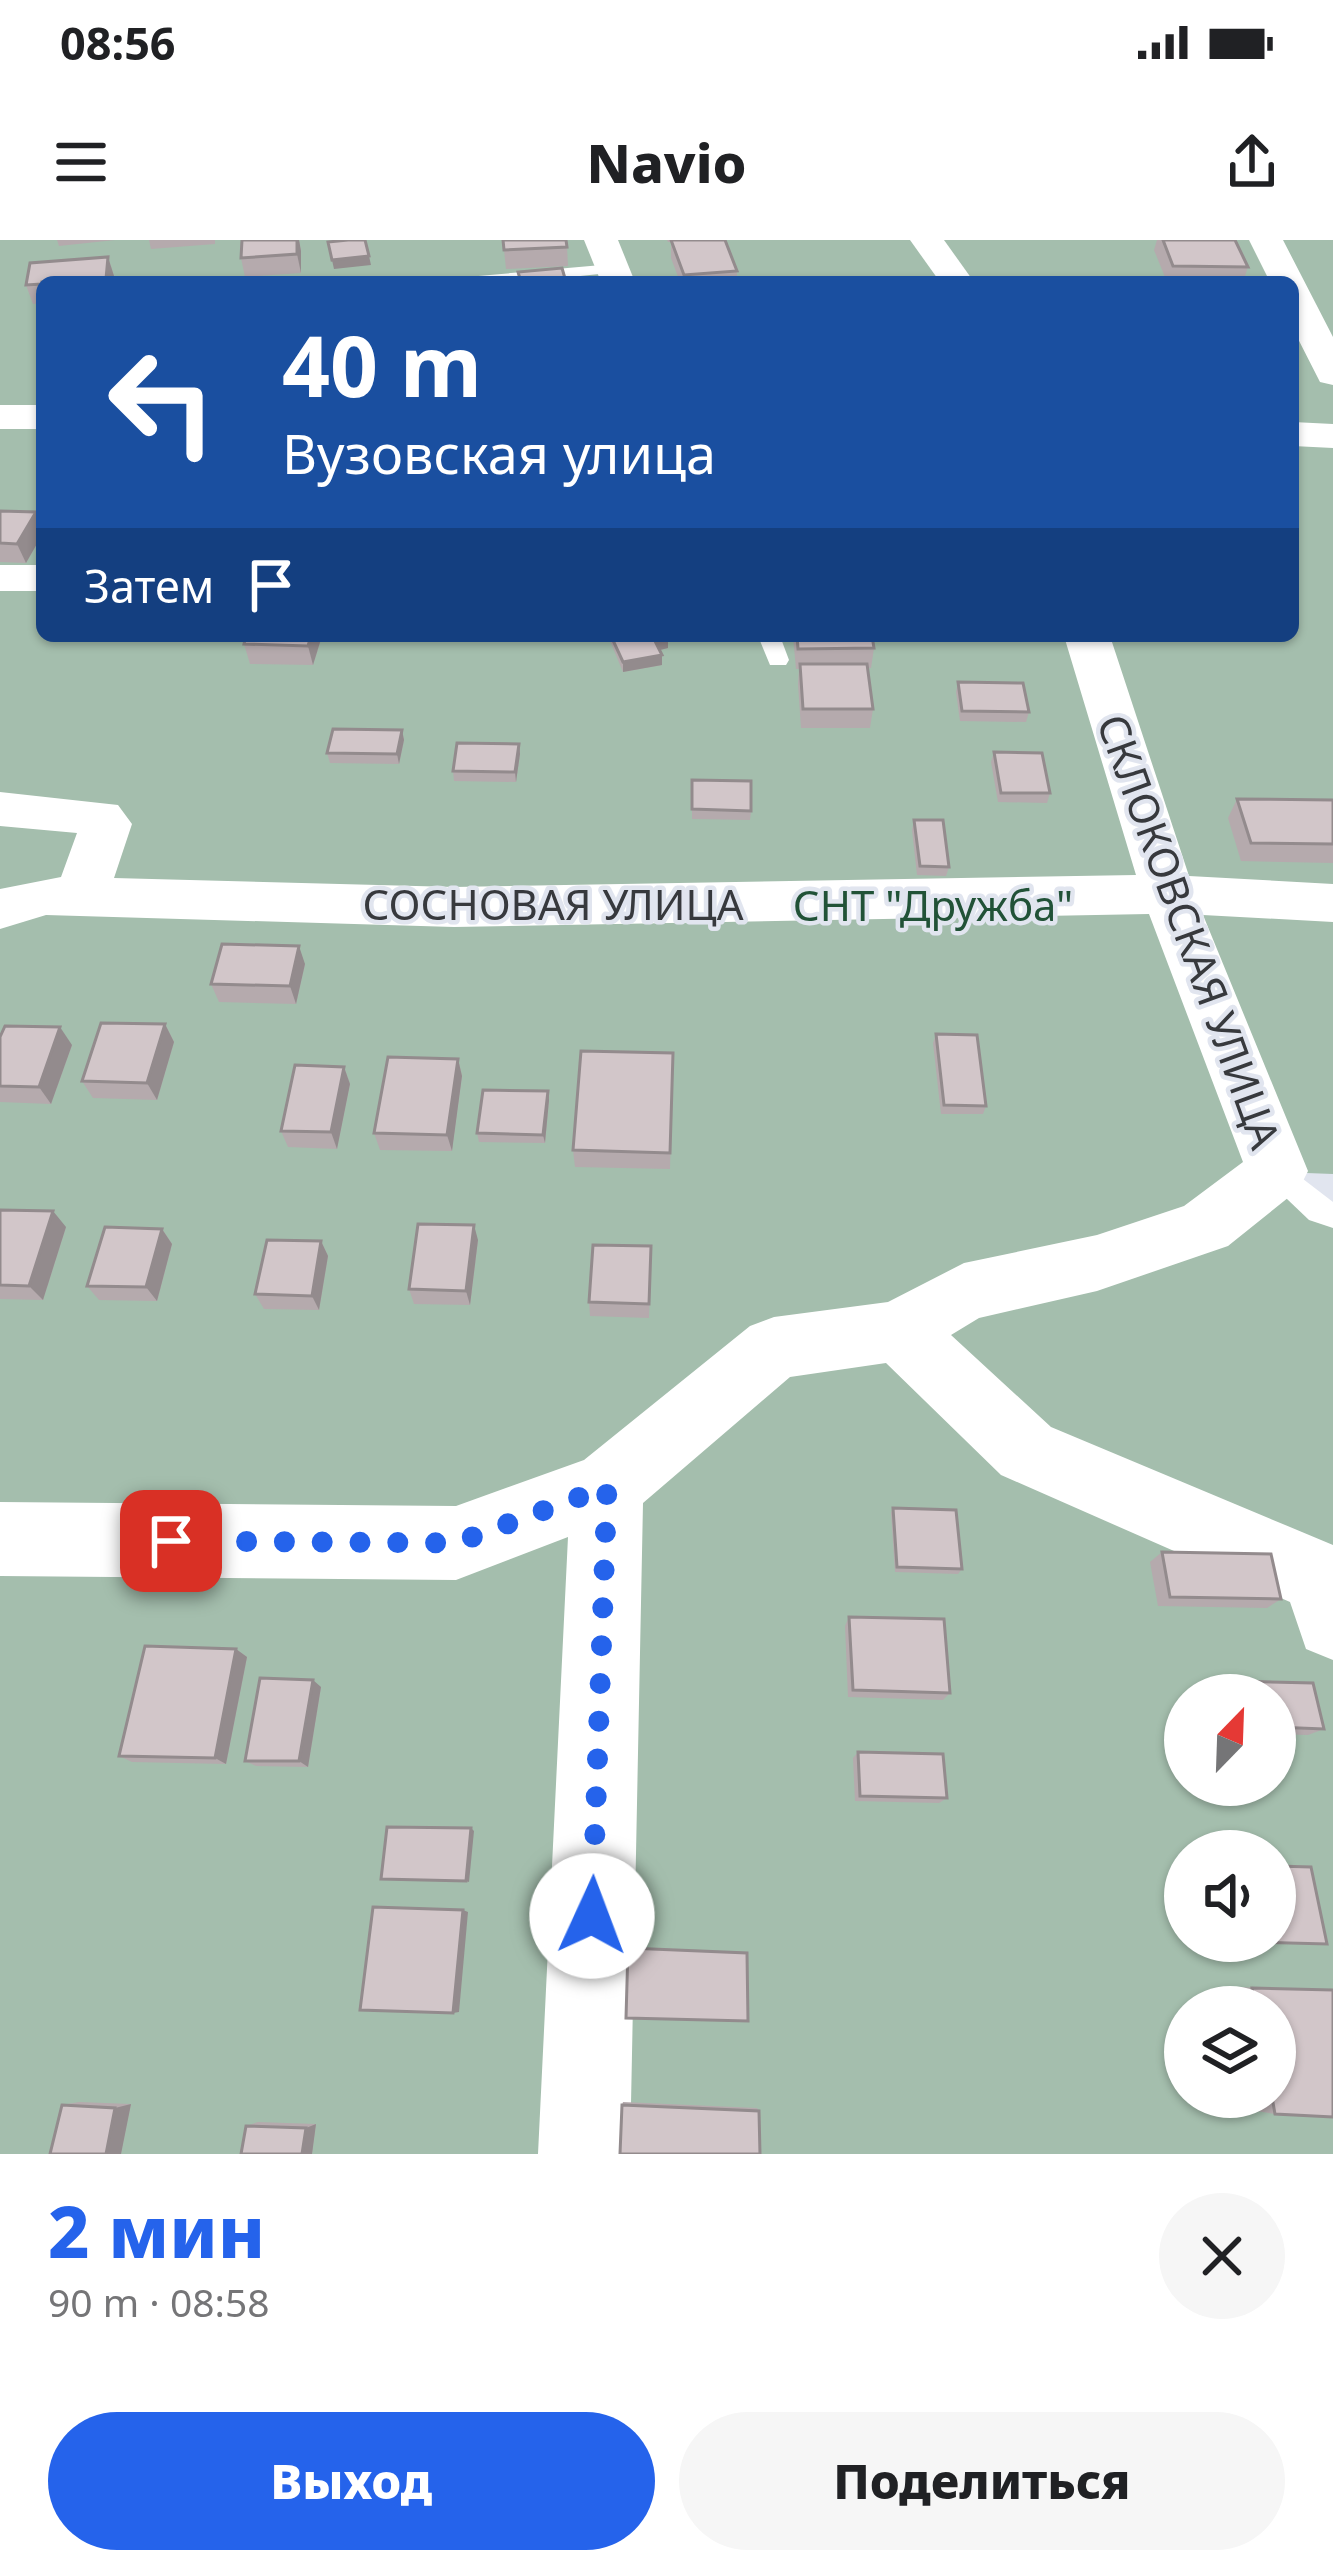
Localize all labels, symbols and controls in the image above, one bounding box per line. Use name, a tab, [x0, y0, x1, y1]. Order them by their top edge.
text: 08:56	[60, 12, 176, 73]
text: Navio	[586, 125, 747, 199]
icon: menu	[48, 129, 114, 195]
icon: share	[1219, 129, 1285, 195]
text: 40 m	[282, 307, 482, 422]
icon: left	[84, 324, 240, 480]
text: Вузовская улица	[282, 416, 716, 490]
icon: arrive	[238, 552, 304, 618]
text: Затем	[84, 555, 214, 616]
street label: СКЛОКОВСКАЯ УЛИЦА	[1085, 706, 1295, 1156]
street label: СОСНОВАЯ УЛИЦА	[363, 875, 744, 932]
park label: СНТ "Дружба"	[793, 876, 1073, 933]
pin	[120, 1490, 222, 1592]
icon: arrive	[138, 1508, 204, 1574]
north arrow	[1164, 1674, 1296, 1806]
map controls	[1164, 1674, 1296, 2118]
button: sound	[1164, 1830, 1296, 1962]
position arrow	[529, 1853, 655, 1979]
button: layers	[1164, 1986, 1296, 2118]
text: 2 мин	[48, 2181, 265, 2279]
button: close	[1159, 2193, 1285, 2319]
text: 90 m · 08:58	[48, 2275, 270, 2328]
button: Выход	[48, 2412, 655, 2550]
button: Поделиться	[679, 2412, 1285, 2550]

